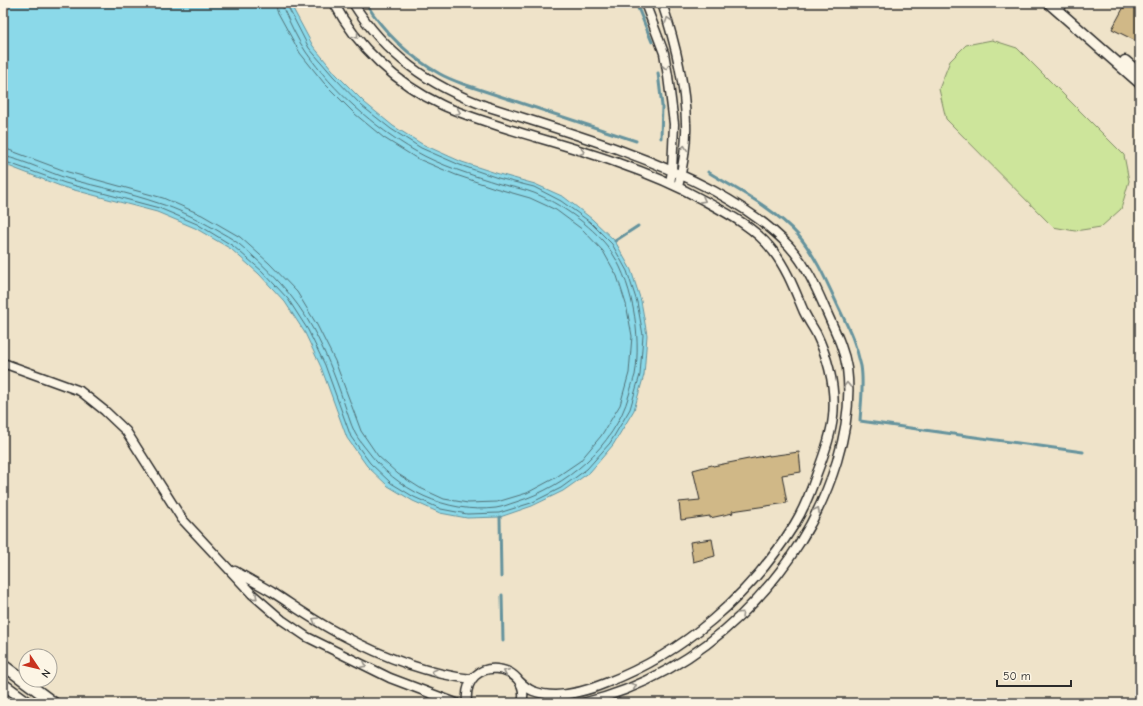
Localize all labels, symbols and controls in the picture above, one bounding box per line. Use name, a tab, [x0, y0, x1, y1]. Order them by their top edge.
one-way arrow	[664, 17, 673, 24]
one-way arrow	[351, 31, 358, 38]
one-way arrow	[661, 63, 670, 70]
one-way arrow	[455, 108, 462, 116]
one-way arrow	[680, 145, 689, 151]
one-way arrow	[579, 147, 586, 155]
one-way arrow	[698, 195, 706, 203]
one-way arrow	[843, 382, 852, 388]
one-way arrow	[812, 507, 820, 514]
one-way arrow	[250, 592, 258, 599]
one-way arrow	[736, 612, 744, 619]
one-way arrow	[312, 617, 319, 625]
north arrow	[18, 648, 58, 688]
one-way arrow	[360, 660, 368, 668]
scale bar	[997, 662, 1071, 688]
text: N	[38, 667, 53, 680]
one-way arrow	[431, 668, 438, 677]
one-way arrow	[503, 669, 510, 677]
text: 50 m	[1003, 669, 1031, 683]
one-way arrow	[629, 683, 637, 691]

